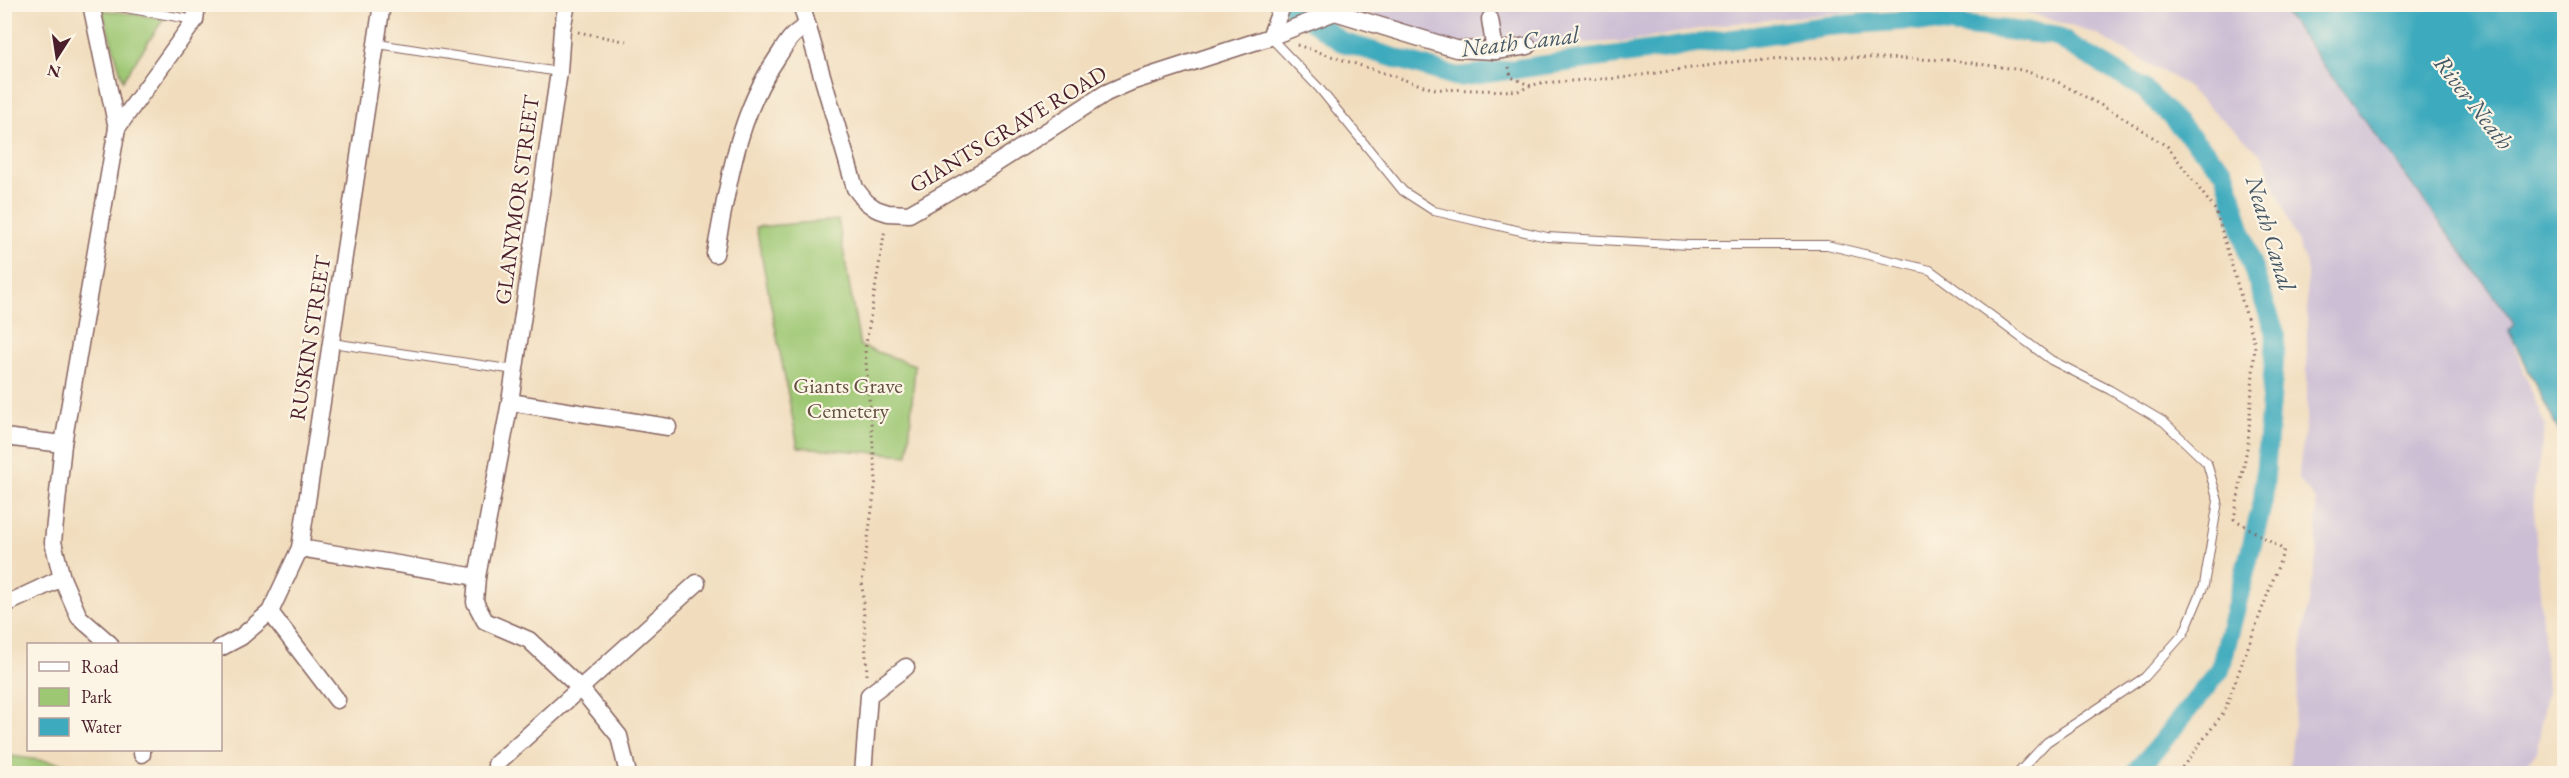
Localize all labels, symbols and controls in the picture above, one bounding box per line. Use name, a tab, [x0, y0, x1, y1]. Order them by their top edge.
water label: Neath Canal	[1458, 18, 1582, 64]
north arrow	[27, 27, 87, 87]
water label: River Neath	[2427, 48, 2521, 156]
street label: GIANTS GRAVE ROAD	[904, 58, 1112, 200]
text: N	[45, 60, 63, 83]
street label: GLANYMOR STREET	[488, 93, 546, 307]
water label: Neath Canal	[2239, 171, 2304, 295]
street label: RUSKIN STREET	[283, 253, 337, 423]
park label: Giants Grave Cemetery	[793, 371, 903, 425]
legend	[27, 643, 222, 751]
text: Road	[81, 655, 120, 678]
text: Park	[81, 685, 112, 708]
text: Water	[81, 715, 122, 738]

